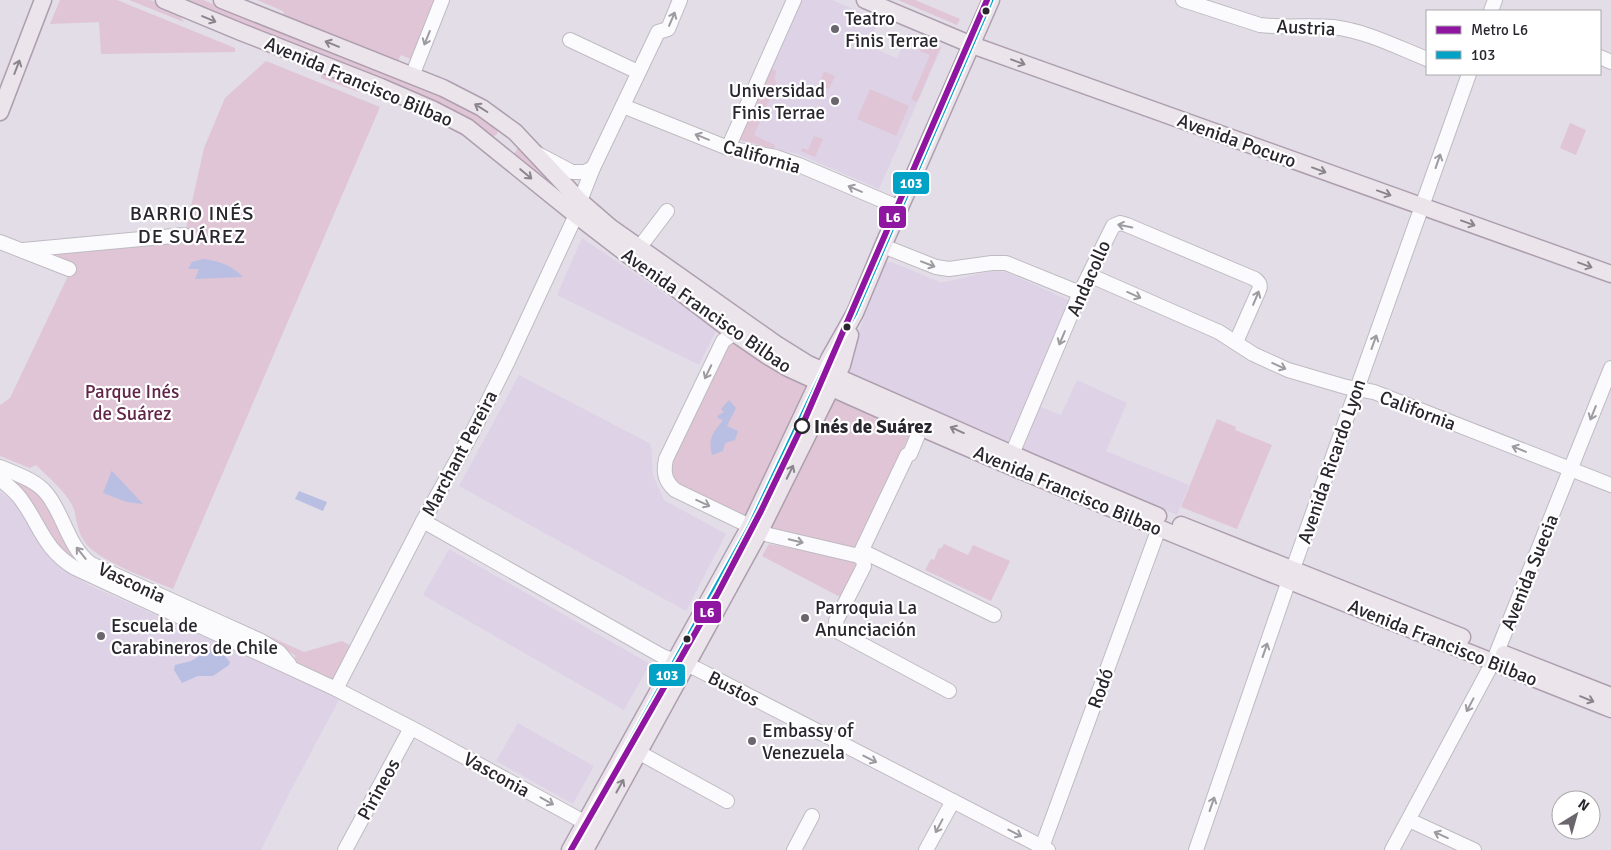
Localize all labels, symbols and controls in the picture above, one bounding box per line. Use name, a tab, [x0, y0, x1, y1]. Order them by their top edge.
unlabelled marker	[981, 6, 991, 16]
place label: Teatro Finis Terrae	[845, 7, 938, 53]
legend	[1426, 10, 1601, 75]
one-way arrow	[668, 12, 677, 27]
one-way arrow	[201, 14, 216, 24]
street label: Austria	[1276, 14, 1336, 42]
text: Metro L6	[1471, 21, 1528, 39]
marker: Teatro Finis Terrae	[829, 23, 841, 35]
one-way arrow	[422, 30, 432, 45]
street label: Avenida Francisco Bilbao	[261, 31, 456, 133]
one-way arrow	[325, 39, 340, 48]
text: 103	[1471, 46, 1495, 64]
one-way arrow	[1010, 58, 1025, 67]
one-way arrow	[14, 59, 23, 74]
place label: Universidad Finis Terrae	[729, 79, 825, 125]
marker: Universidad Finis Terrae	[829, 95, 841, 107]
one-way arrow	[475, 103, 489, 113]
street label: Avenida Pocuro	[1174, 108, 1299, 174]
one-way arrow	[695, 132, 710, 142]
street label: California	[720, 134, 803, 179]
one-way arrow	[1434, 154, 1443, 169]
one-way arrow	[1311, 166, 1326, 175]
one-way arrow	[519, 168, 532, 179]
line badge: 103	[892, 171, 930, 195]
text: 103	[900, 175, 922, 192]
one-way arrow	[848, 183, 863, 193]
one-way arrow	[1376, 189, 1391, 198]
district label: BARRIO INÉS DE SUÁREZ	[130, 201, 254, 249]
line badge: L6	[878, 205, 907, 229]
text: L6	[886, 209, 901, 226]
one-way arrow	[1460, 219, 1475, 228]
one-way arrow	[1117, 220, 1133, 230]
street label: Andacollo	[1061, 236, 1116, 320]
street label: Avenida Francisco Bilbao	[617, 243, 796, 379]
one-way arrow	[920, 260, 936, 269]
one-way arrow	[1577, 261, 1593, 270]
one-way arrow	[1126, 290, 1141, 300]
one-way arrow	[1251, 291, 1261, 306]
unlabelled marker	[842, 322, 852, 332]
one-way arrow	[1056, 330, 1066, 345]
one-way arrow	[1369, 335, 1379, 351]
one-way arrow	[1271, 362, 1286, 372]
one-way arrow	[703, 364, 712, 379]
street label: Avenida Ricardo Lyon	[1292, 376, 1371, 547]
park label: Parque Inés de Suárez	[85, 380, 179, 426]
street label: California	[1376, 385, 1459, 436]
street label: Marchant Pereira	[417, 386, 503, 521]
one-way arrow	[1588, 405, 1597, 420]
place label: Inés de Suárez	[814, 415, 933, 439]
marker: Inés de Suárez	[794, 418, 810, 434]
one-way arrow	[950, 425, 965, 435]
street label: Avenida Francisco Bilbao	[970, 440, 1165, 542]
one-way arrow	[1512, 444, 1527, 453]
one-way arrow	[786, 465, 795, 480]
one-way arrow	[695, 499, 710, 509]
street label: Avenida Suecia	[1496, 511, 1564, 634]
one-way arrow	[787, 537, 803, 546]
one-way arrow	[76, 547, 87, 560]
street label: Vasconia	[94, 557, 169, 609]
street label: Avenida Francisco Bilbao	[1344, 594, 1541, 692]
place label: Parroquia La Anunciación	[815, 596, 917, 642]
line badge: L6	[693, 600, 722, 624]
text: L6	[700, 604, 715, 621]
marker: Parroquia La Anunciación	[799, 612, 811, 624]
place label: Escuela de Carabineros de Chile	[111, 614, 278, 660]
marker: Escuela de Carabineros de Chile	[95, 630, 107, 642]
unlabelled marker	[682, 634, 692, 644]
one-way arrow	[1261, 643, 1270, 659]
line badge: 103	[648, 663, 686, 687]
street label: Rodó	[1083, 665, 1119, 712]
street label: Bustos	[704, 666, 763, 712]
text: 103	[656, 667, 678, 684]
one-way arrow	[1579, 695, 1594, 705]
one-way arrow	[1465, 697, 1474, 712]
place label: Embassy of Venezuela	[762, 719, 855, 765]
marker: Embassy of Venezuela	[746, 735, 758, 747]
street label: Vasconia	[459, 747, 534, 803]
one-way arrow	[863, 754, 878, 764]
street label: Pirineos	[352, 755, 405, 824]
one-way arrow	[616, 779, 625, 794]
north arrow	[1551, 790, 1601, 840]
text: N	[1575, 795, 1593, 815]
one-way arrow	[539, 797, 553, 807]
one-way arrow	[1208, 797, 1217, 812]
one-way arrow	[934, 818, 944, 832]
one-way arrow	[1007, 829, 1022, 838]
one-way arrow	[1434, 830, 1449, 840]

